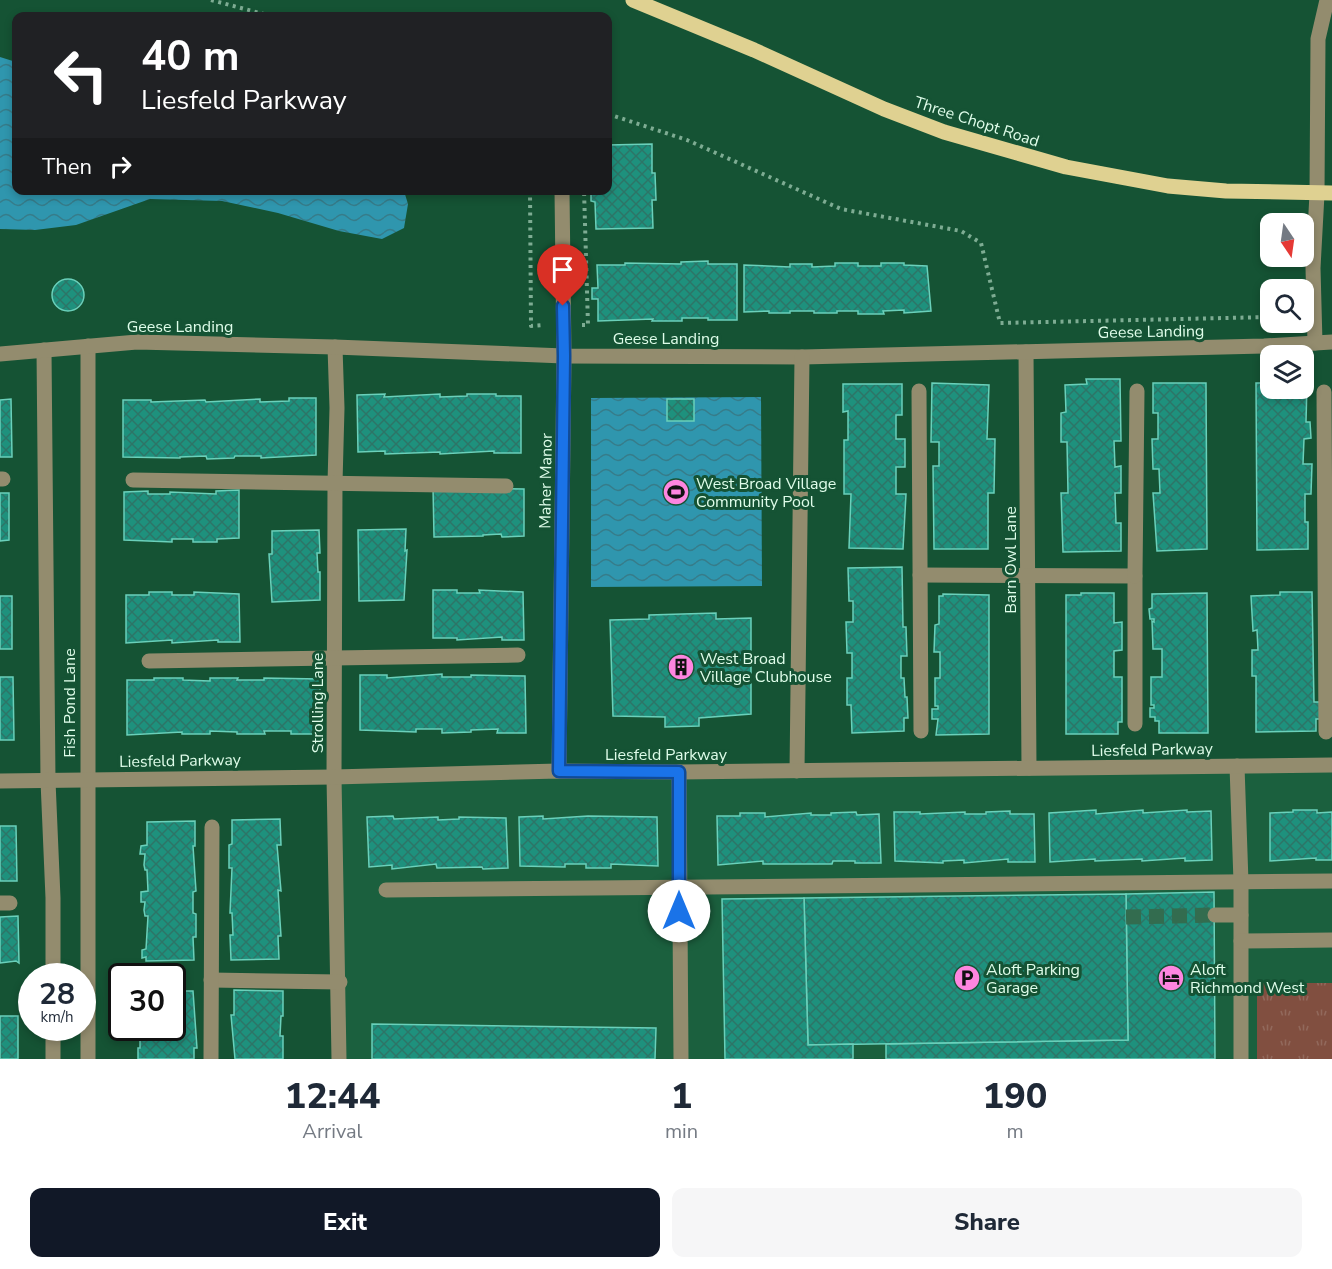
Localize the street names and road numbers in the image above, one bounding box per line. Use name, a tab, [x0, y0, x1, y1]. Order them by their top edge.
street label: Three Chopt Road	[911, 91, 1042, 153]
street label: Geese Landing	[127, 316, 233, 338]
street label: Geese Landing	[1097, 320, 1205, 344]
street label: Geese Landing	[613, 328, 719, 350]
street label: Maher Manor	[534, 433, 558, 529]
street label: Barn Owl Lane	[1000, 506, 1022, 614]
street label: Fish Pond Lane	[59, 648, 81, 758]
street label: Strolling Lane	[307, 653, 329, 753]
street label: Liesfeld Parkway	[1091, 738, 1214, 762]
street label: Liesfeld Parkway	[605, 744, 728, 766]
street label: Liesfeld Parkway	[119, 749, 242, 773]

